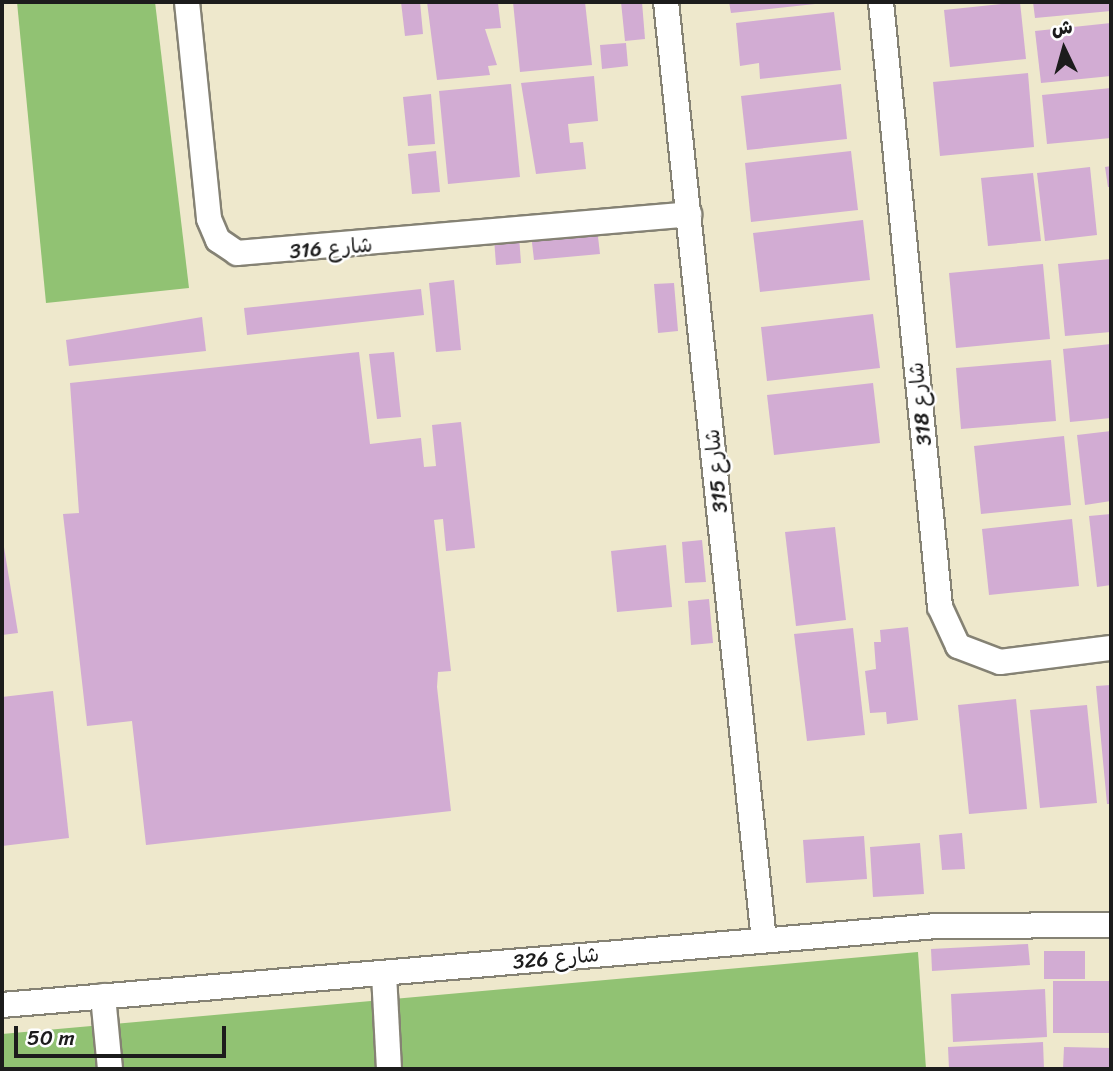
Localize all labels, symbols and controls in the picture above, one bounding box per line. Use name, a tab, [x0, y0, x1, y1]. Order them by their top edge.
text: ش	[1050, 10, 1074, 45]
north arrow	[1029, 14, 1099, 84]
street label: شارع 316	[288, 232, 374, 264]
street label: شارع 318	[903, 361, 937, 447]
street label: شارع 315	[699, 428, 733, 514]
street label: شارع 326	[512, 942, 600, 974]
scale bar	[18, 1012, 229, 1056]
text: 50 m	[27, 1019, 75, 1057]

